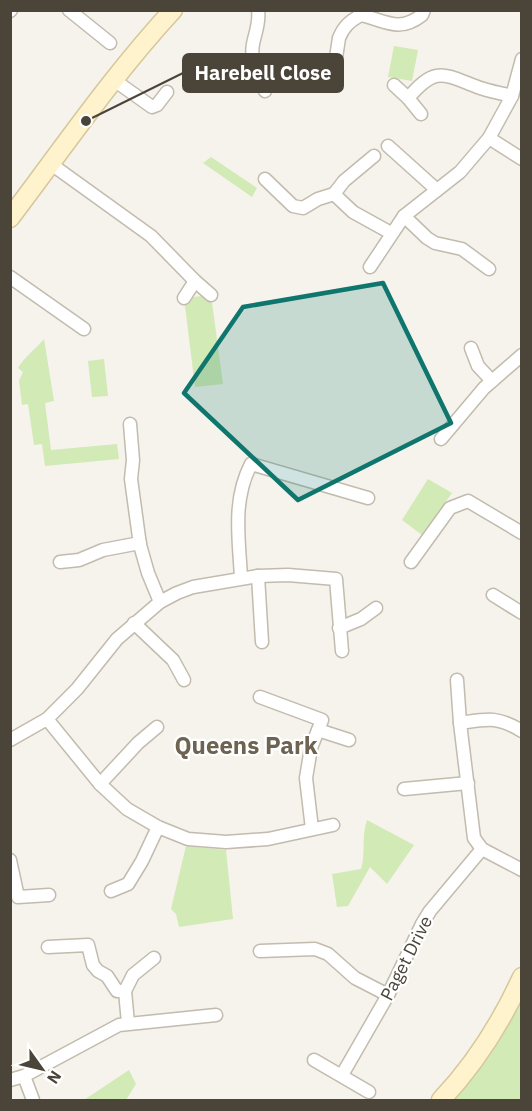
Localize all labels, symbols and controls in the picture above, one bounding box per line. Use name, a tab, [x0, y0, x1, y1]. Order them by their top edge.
callout: Harebell Close	[183, 54, 343, 92]
text: Harebell Close	[195, 59, 331, 86]
district label: Queens Park	[174, 729, 318, 761]
street label: Paget Drive	[375, 912, 437, 1004]
north arrow	[12, 1039, 72, 1099]
text: N	[43, 1067, 66, 1088]

